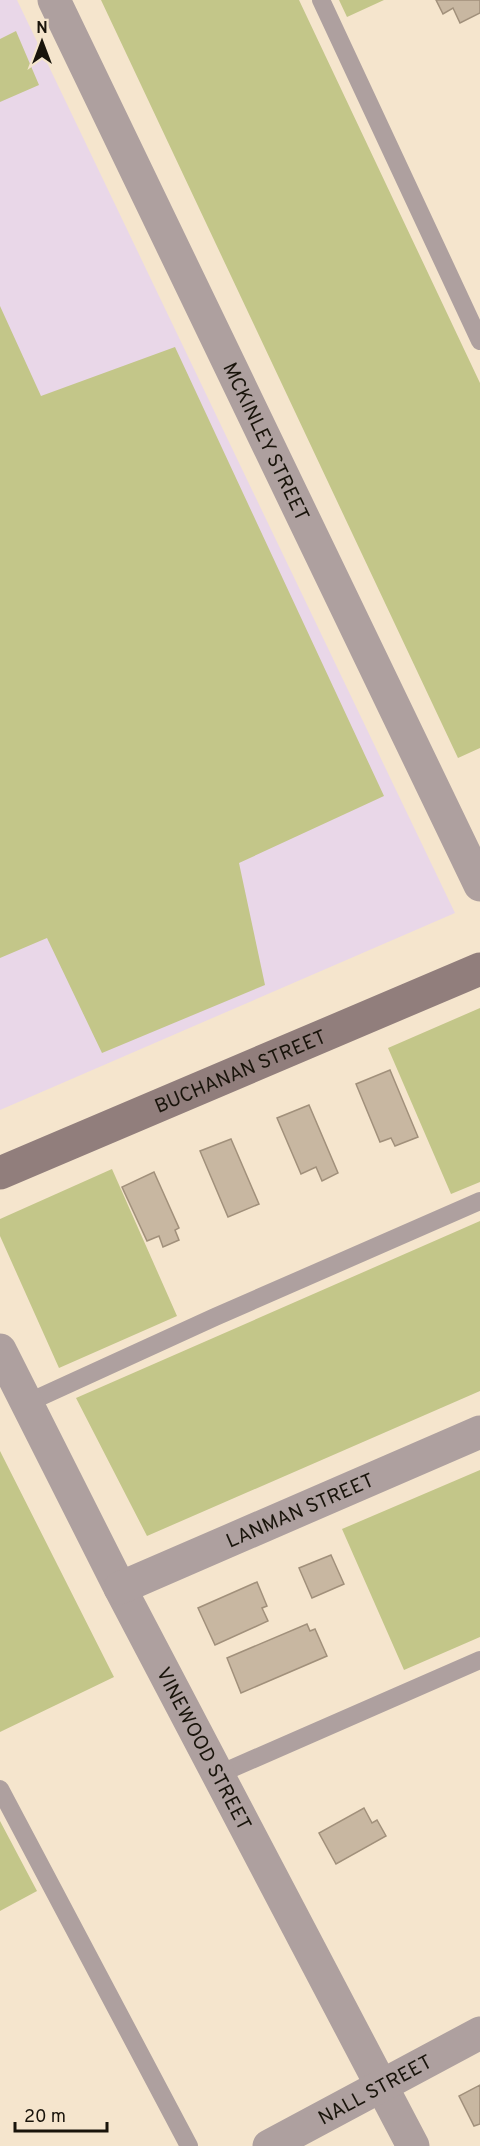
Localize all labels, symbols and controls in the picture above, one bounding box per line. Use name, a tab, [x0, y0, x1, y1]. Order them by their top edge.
north arrow	[12, 12, 72, 72]
text: N	[36, 19, 48, 39]
street label: MCKINLEY STREET	[215, 359, 314, 526]
street label: BUCHANAN STREET	[151, 1025, 331, 1121]
street label: LANMAN STREET	[223, 1468, 379, 1555]
street label: VINEWOOD STREET	[149, 1663, 256, 1836]
street label: NALL STREET	[314, 2050, 437, 2132]
scale bar	[15, 2095, 106, 2133]
text: 20 m	[24, 2106, 66, 2129]

